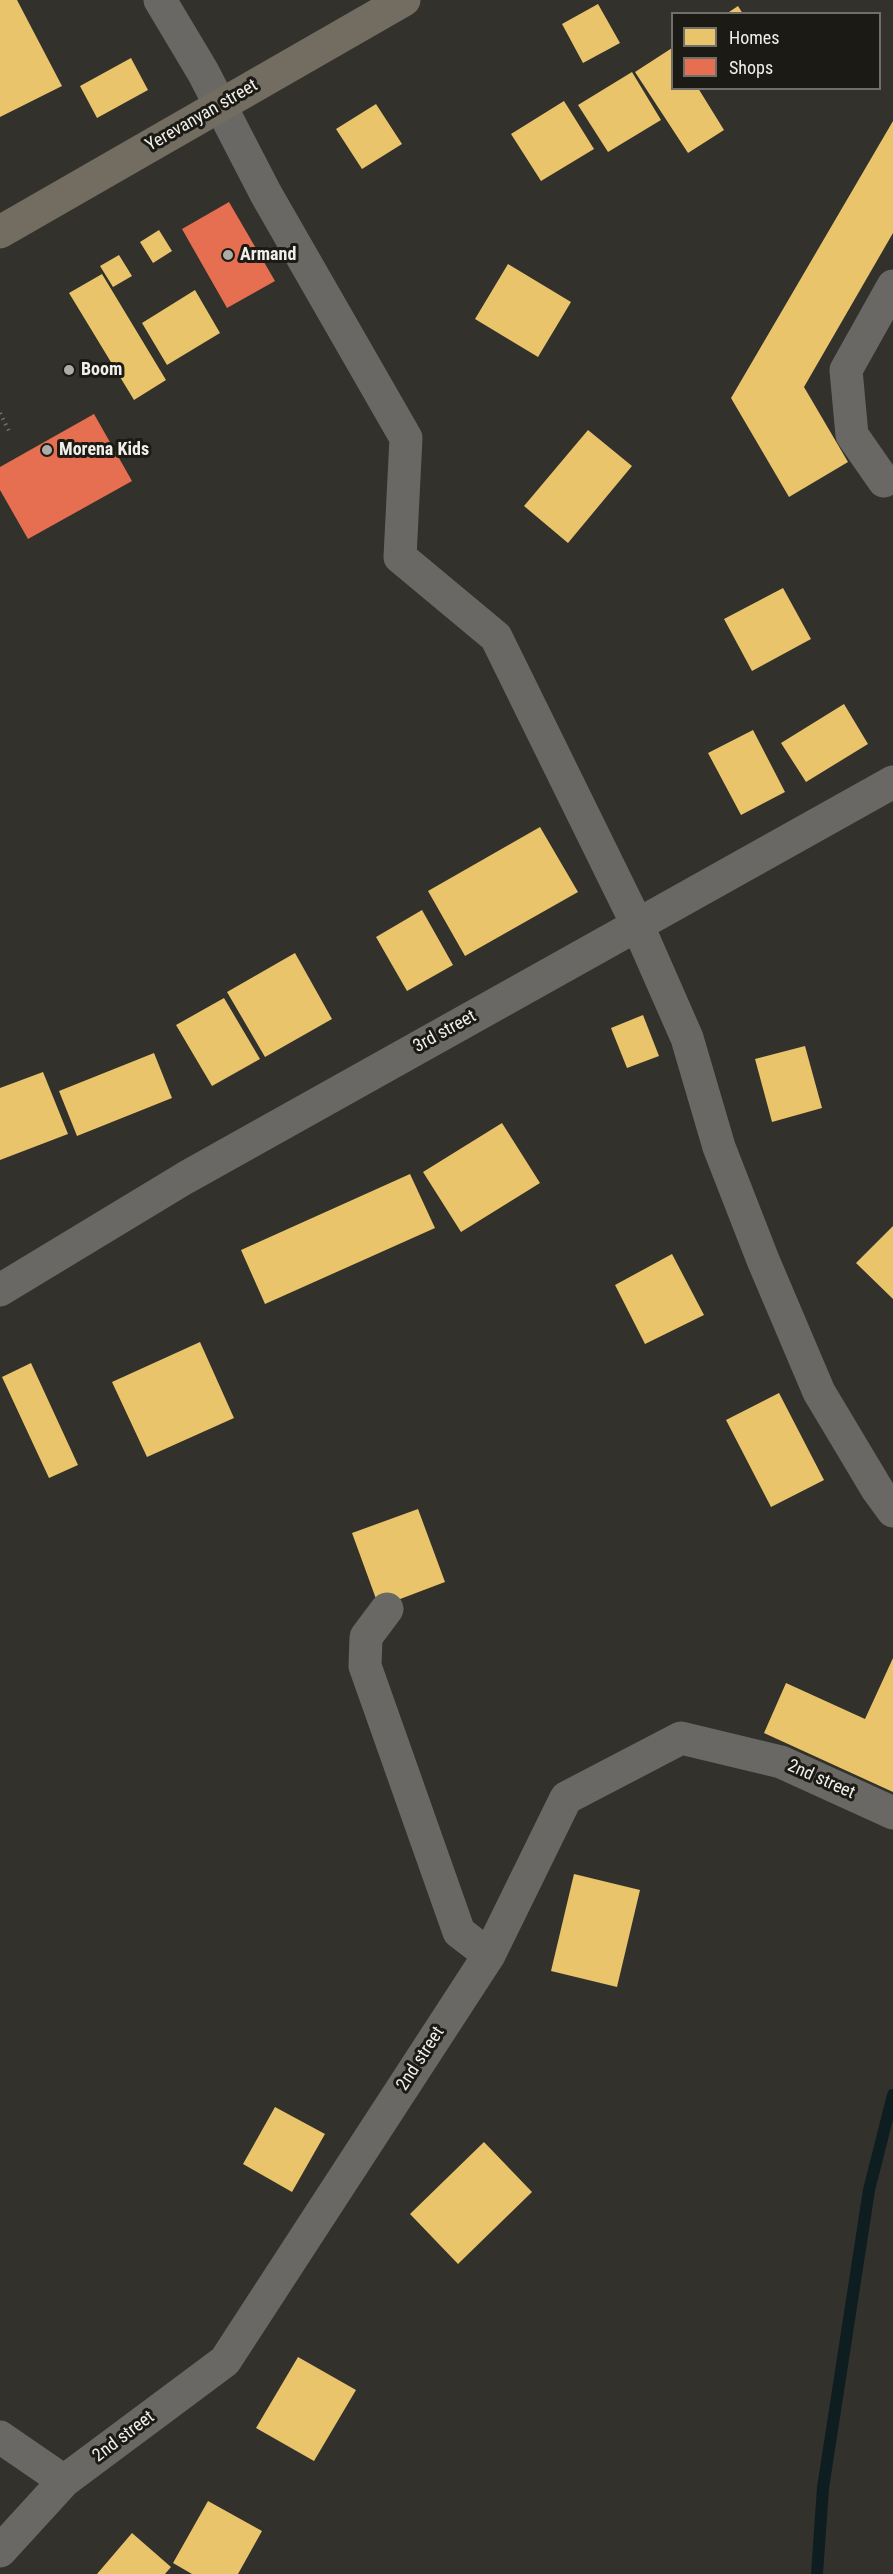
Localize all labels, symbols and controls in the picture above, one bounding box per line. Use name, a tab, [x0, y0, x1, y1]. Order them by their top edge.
legend	[671, 12, 881, 90]
text: Homes	[729, 27, 779, 48]
text: Shops	[729, 57, 773, 78]
street label: Yerevanyan street	[142, 75, 262, 157]
place label: Armand	[240, 244, 296, 266]
marker: Armand	[221, 248, 235, 262]
place label: Boom	[81, 359, 122, 381]
marker: Boom	[62, 363, 76, 377]
place label: Morena Kids	[59, 439, 149, 461]
marker: Morena Kids	[40, 443, 54, 457]
street label: 3rd street	[410, 1006, 480, 1058]
street label: 2nd street	[784, 1756, 858, 1804]
street label: 2nd street	[392, 2023, 450, 2095]
street label: 2nd street	[89, 2407, 159, 2467]

